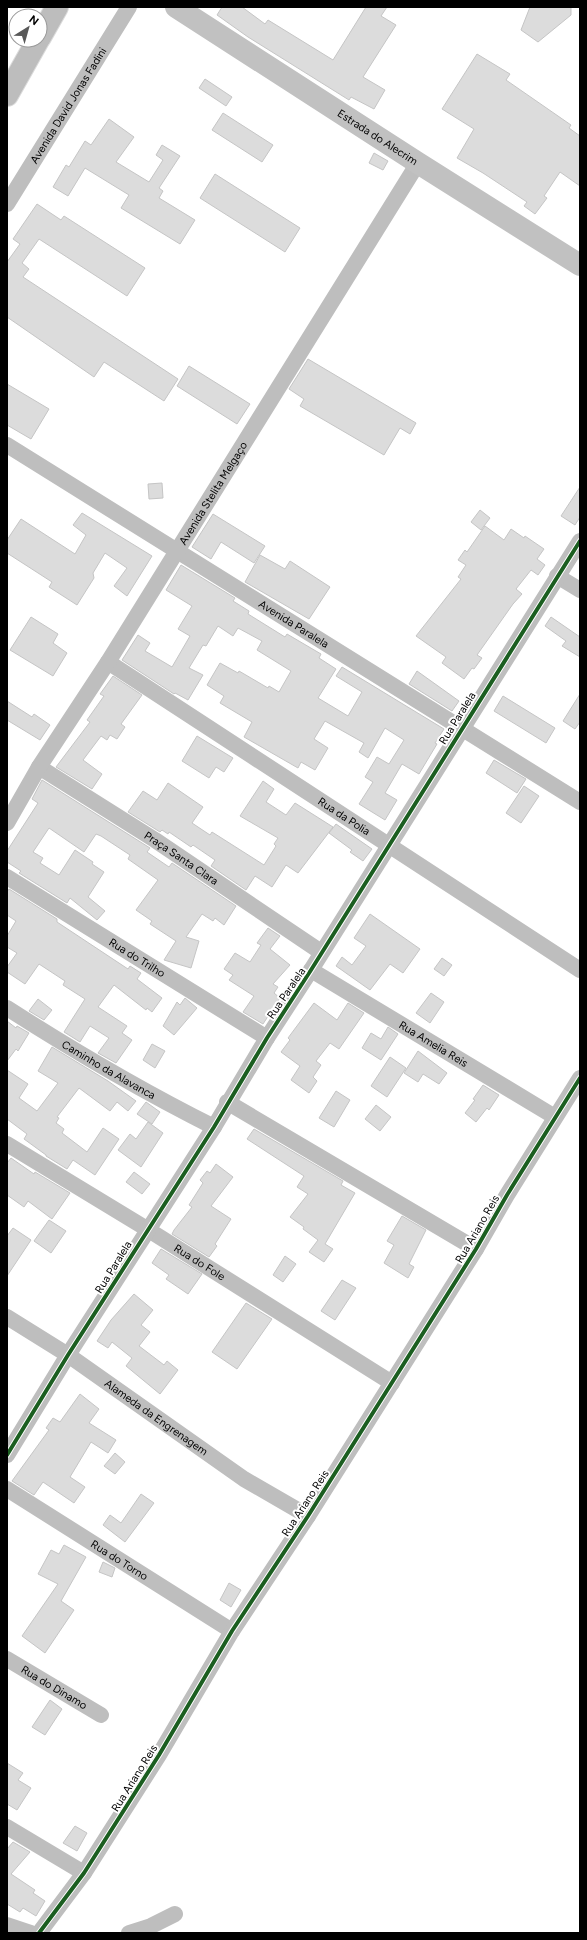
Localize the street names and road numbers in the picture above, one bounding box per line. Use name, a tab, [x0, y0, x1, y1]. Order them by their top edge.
street label: Avenida David Jonas Fadini	[28, 45, 109, 166]
street label: Estrada do Alecrim	[335, 107, 420, 168]
street label: Avenida Stelita Melgaço	[176, 439, 250, 547]
street label: Avenida Paralela	[256, 597, 331, 651]
street label: Rua Paralela	[436, 690, 479, 747]
street label: Rua da Polia	[315, 795, 372, 838]
street label: Praça Santa Clara	[142, 829, 221, 888]
street label: Rua do Trilho	[106, 936, 167, 980]
street label: Rua Paralela	[265, 965, 308, 1021]
street label: Rua Amelia Reis	[396, 1018, 470, 1070]
street label: Caminho da Alavanca	[59, 1038, 158, 1102]
street label: Rua Ariano Reis	[453, 1193, 502, 1266]
street label: Rua Paralela	[92, 1239, 135, 1296]
street label: Rua do Fole	[172, 1242, 227, 1283]
street label: Alameda da Engrenagem	[102, 1377, 210, 1458]
street label: Rua Ariano Reis	[279, 1468, 332, 1539]
street label: Rua do Torno	[88, 1538, 150, 1583]
street label: Rua do Dinamo	[19, 1663, 89, 1712]
street label: Rua Ariano Reis	[109, 1742, 160, 1814]

